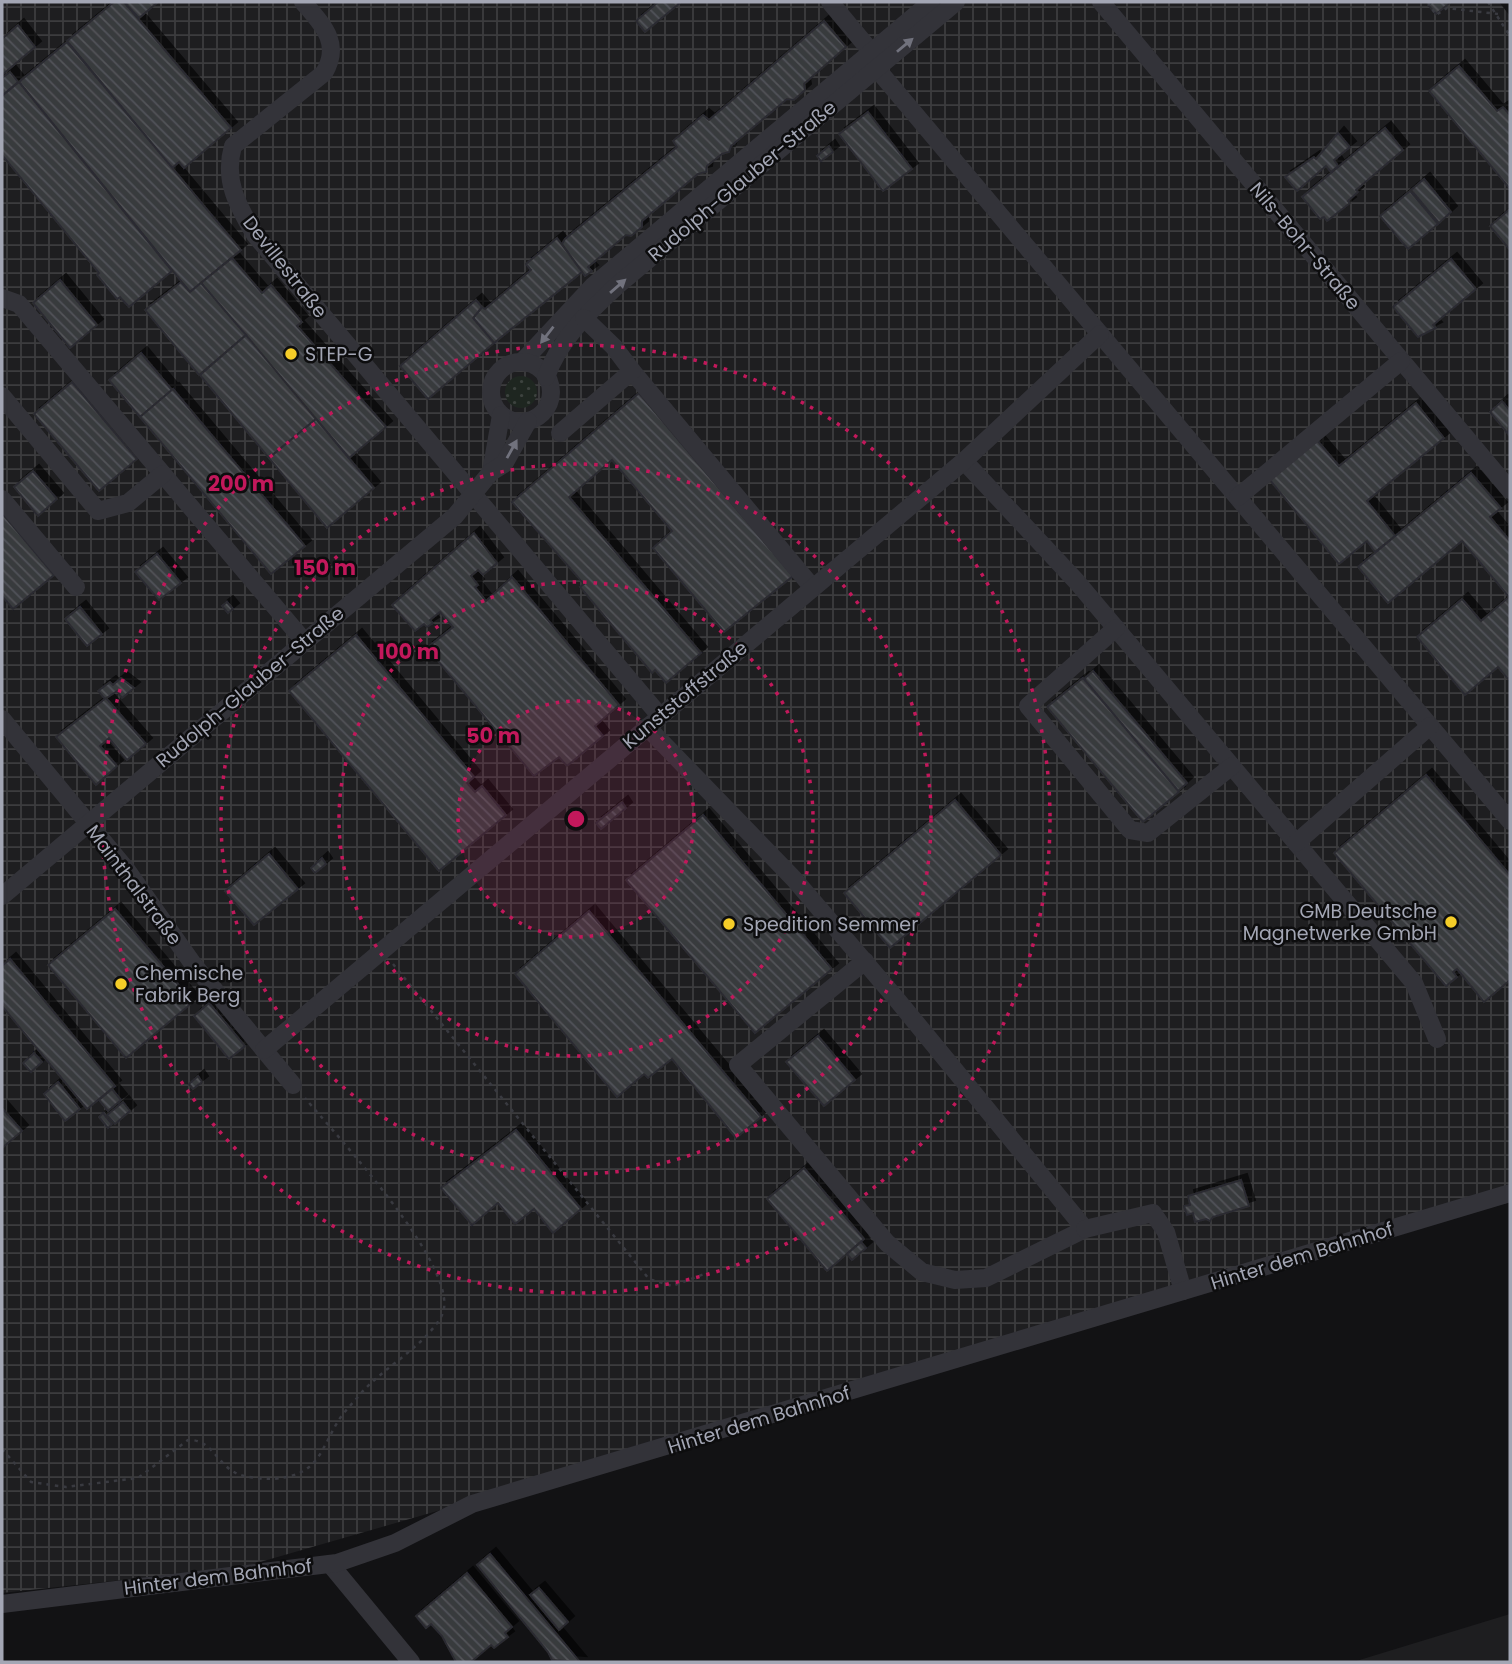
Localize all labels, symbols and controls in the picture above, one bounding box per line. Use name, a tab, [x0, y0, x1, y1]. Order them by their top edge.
one-way arrow	[896, 38, 913, 53]
street label: Rudolph-Glauber-Straße	[642, 94, 842, 268]
street label: Nils-Bohr-Straße	[1243, 176, 1367, 316]
street label: Devillestraße	[236, 210, 334, 324]
one-way arrow	[609, 278, 626, 294]
one-way arrow	[540, 326, 555, 344]
place label: STEP-G	[305, 341, 372, 368]
marker: STEP-G	[283, 346, 299, 362]
one-way arrow	[506, 439, 518, 459]
text: 200 m	[208, 469, 274, 498]
text: 150 m	[294, 553, 356, 582]
street label: Rudolph-Glauber-Straße	[150, 600, 350, 774]
street label: Kunststoffstraße	[617, 635, 753, 755]
text: 100 m	[377, 637, 439, 666]
text: 50 m	[466, 721, 520, 750]
centre of rings	[564, 807, 588, 831]
street label: Mainthalstraße	[80, 819, 188, 951]
place label: GMB Deutsche Magnetwerke GmbH	[1243, 898, 1437, 947]
place label: Spedition Semmer	[743, 911, 918, 938]
marker: GMB Deutsche Magnetwerke GmbH	[1443, 914, 1459, 930]
marker: Spedition Semmer	[721, 916, 737, 932]
place label: Chemische Fabrik Berg	[135, 960, 243, 1009]
marker: Chemische Fabrik Berg	[113, 976, 129, 992]
street label: Hinter dem Bahnhof	[1207, 1215, 1397, 1297]
street label: Hinter dem Bahnhof	[664, 1379, 854, 1461]
street label: Hinter dem Bahnhof	[122, 1552, 314, 1602]

